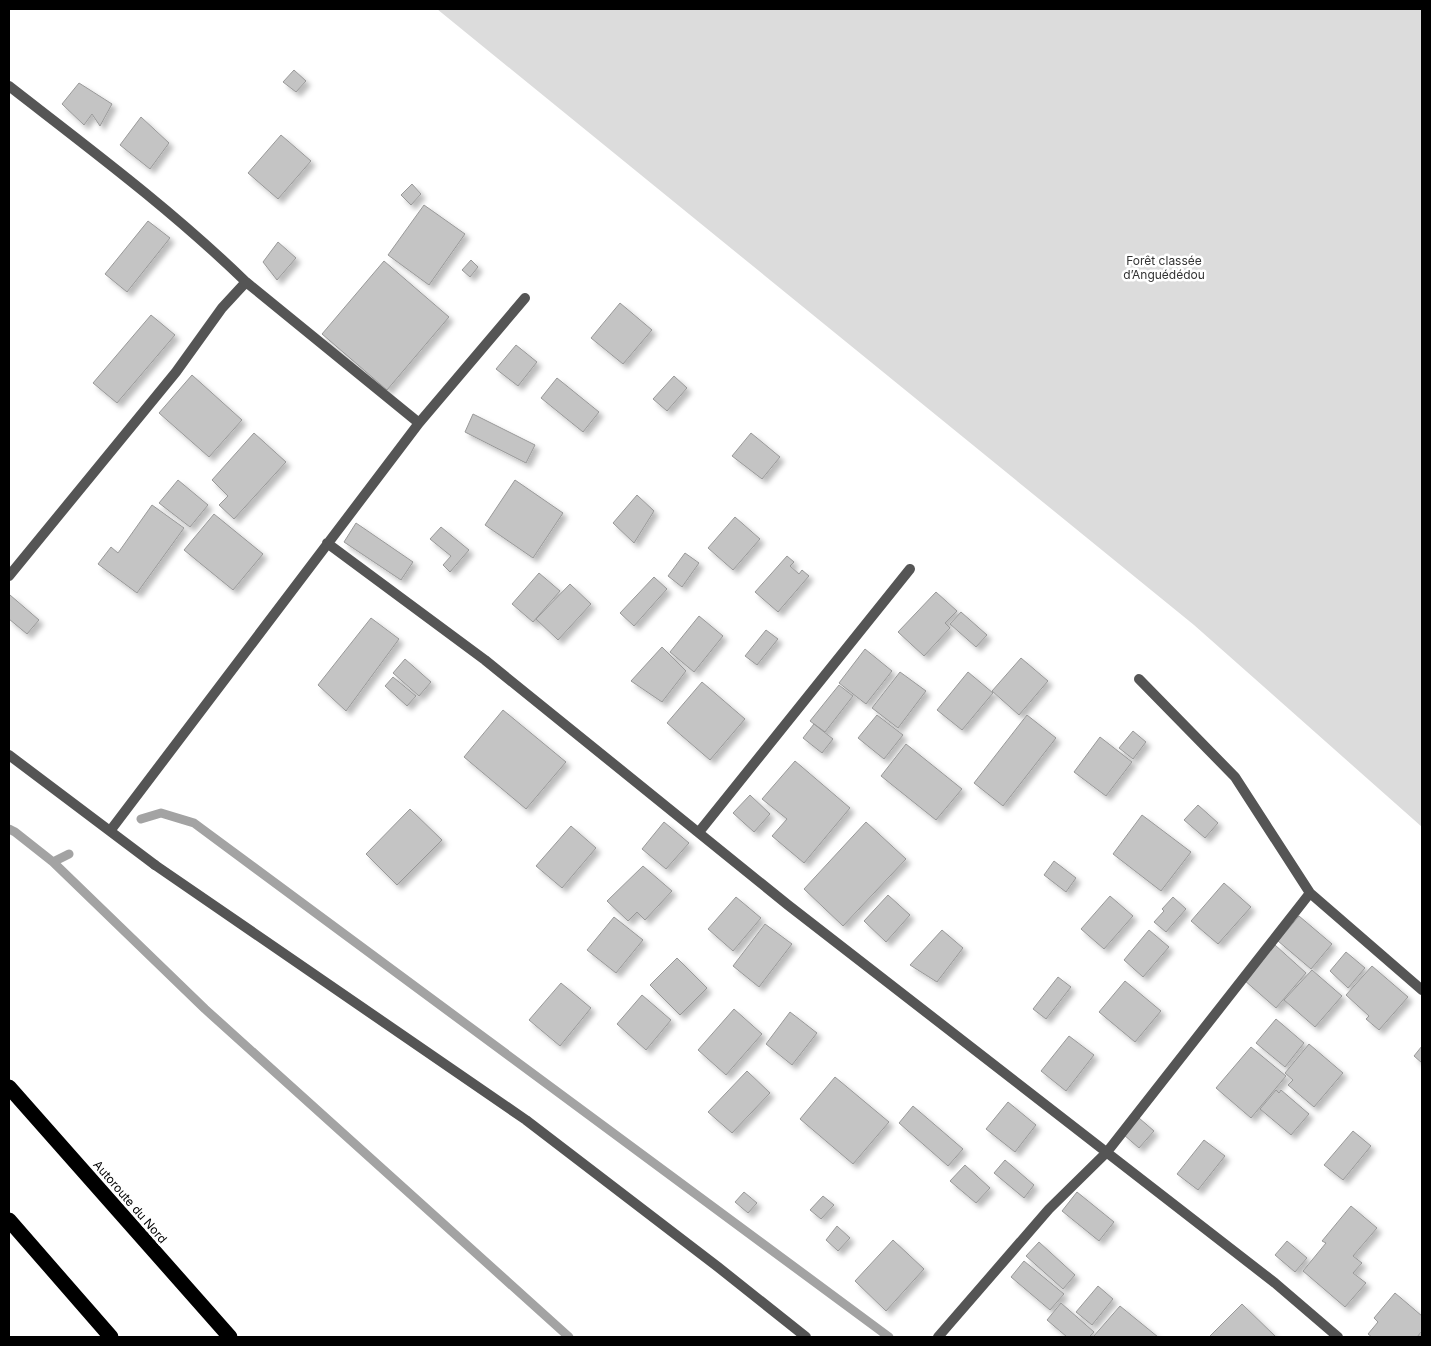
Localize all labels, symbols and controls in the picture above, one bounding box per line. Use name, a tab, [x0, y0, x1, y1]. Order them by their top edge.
park label: Forêt classée d’Anguédédou	[1123, 253, 1205, 282]
street label: Autoroute du Nord	[90, 1157, 170, 1246]

